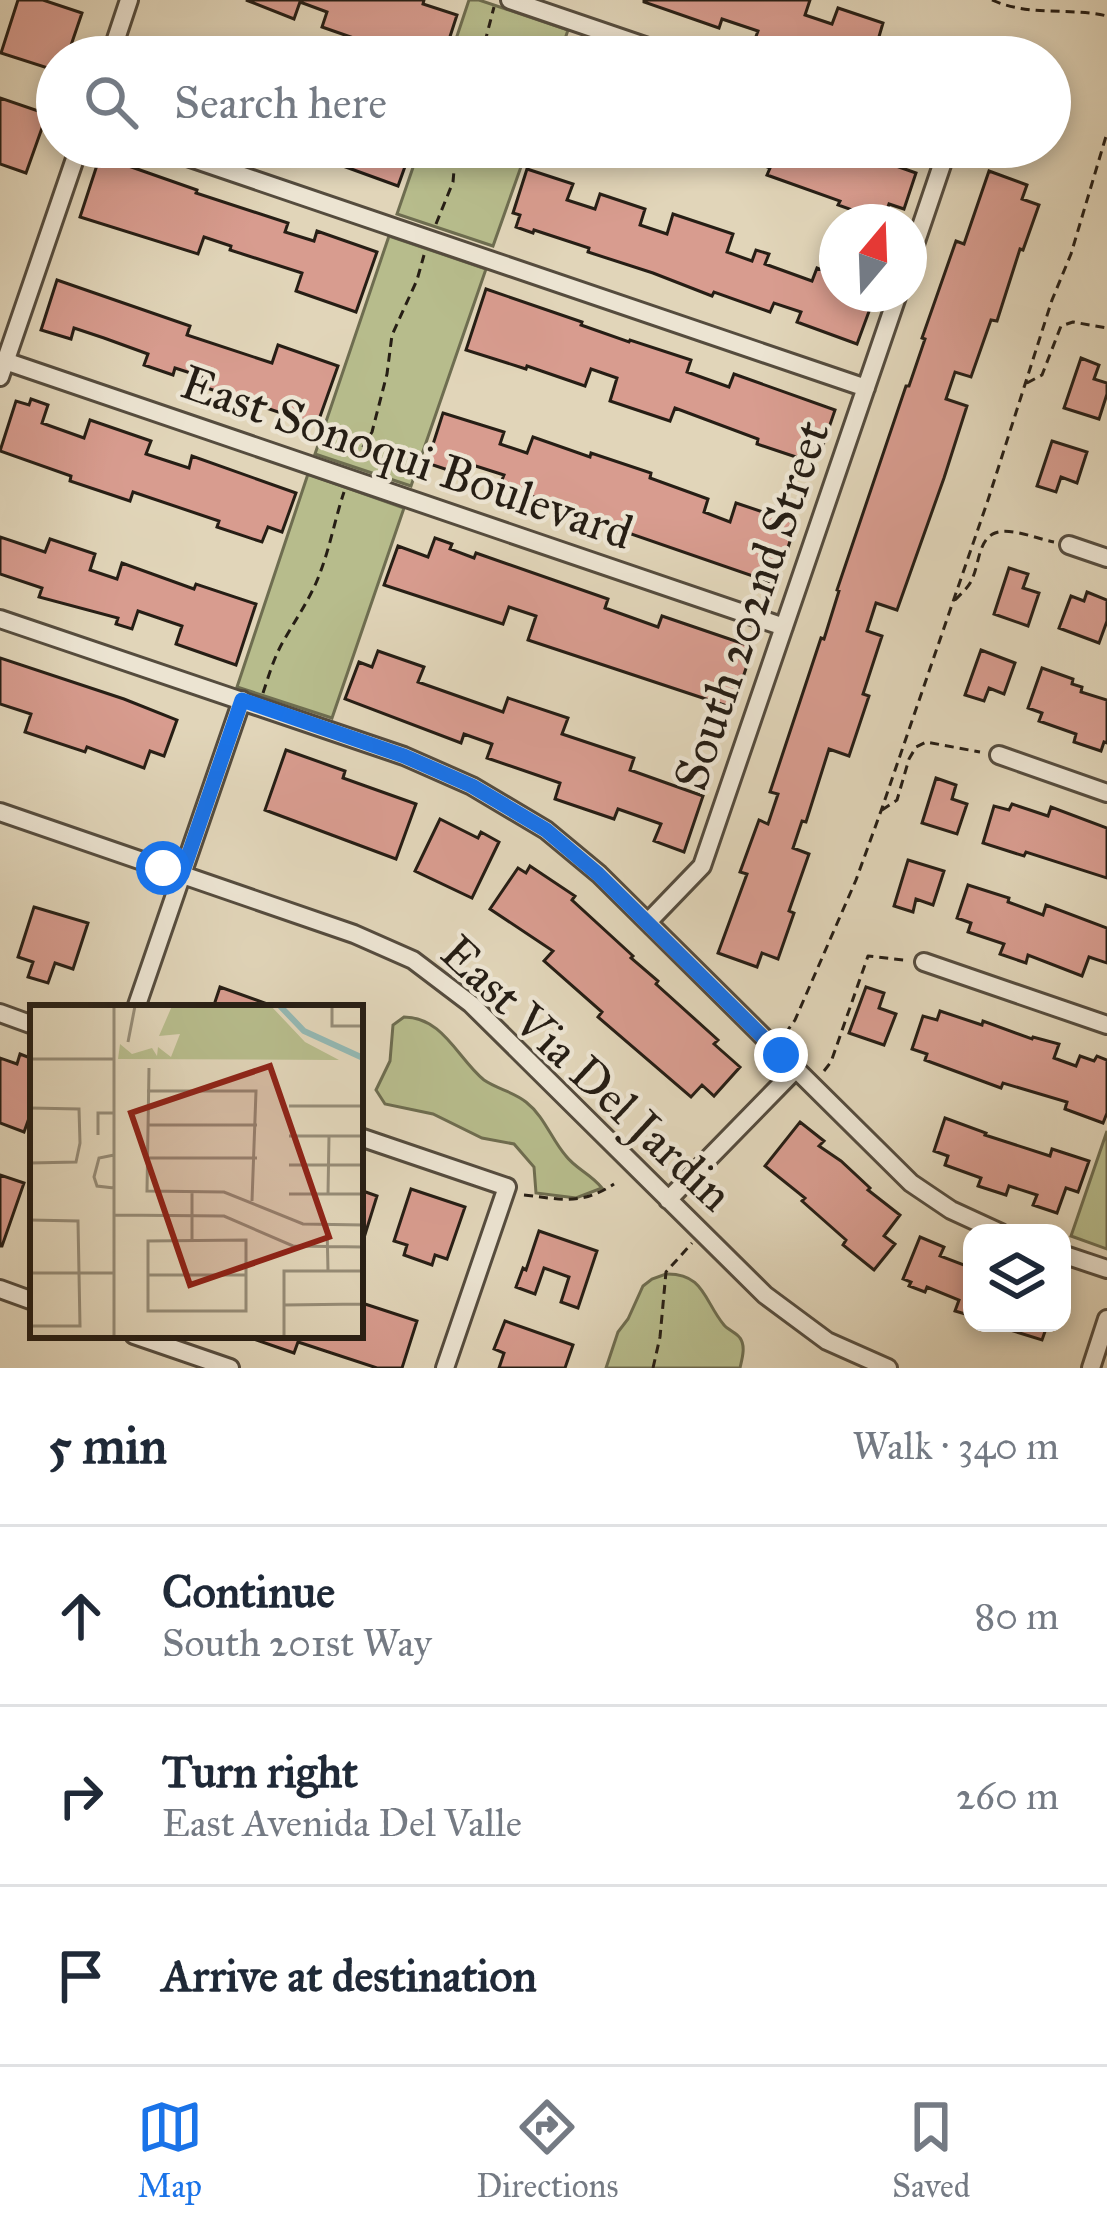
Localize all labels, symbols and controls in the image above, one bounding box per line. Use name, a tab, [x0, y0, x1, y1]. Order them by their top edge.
search box	[36, 36, 1071, 168]
icon: search	[78, 69, 144, 135]
text: Search here	[174, 75, 387, 130]
north arrow	[819, 204, 927, 312]
street label: East Sonoqui Boulevard	[173, 352, 641, 562]
street label: South 202nd Street	[660, 413, 842, 797]
route start	[136, 841, 190, 895]
street label: East Via Del Jardin	[429, 923, 745, 1223]
inset map	[30, 1005, 363, 1338]
route end	[754, 1028, 808, 1082]
map controls	[963, 1224, 1071, 1332]
button: layers	[963, 1224, 1071, 1332]
text: 5 min	[48, 1415, 167, 1477]
text: Walk · 340 m	[852, 1422, 1059, 1470]
text: Continue	[162, 1564, 335, 1619]
icon: ahead	[48, 1583, 114, 1649]
text: 80 m	[974, 1592, 1059, 1640]
text: South 201st Way	[162, 1619, 432, 1667]
text: Turn right	[162, 1744, 358, 1799]
icon: right	[48, 1763, 114, 1829]
text: 260 m	[956, 1772, 1059, 1820]
text: East Avenida Del Valle	[162, 1799, 522, 1847]
icon: arrive	[48, 1943, 114, 2009]
text: Arrive at destination	[162, 1948, 537, 2003]
tab: Map	[137, 2094, 203, 2206]
tab: Directions	[476, 2094, 618, 2206]
tab: Saved	[892, 2094, 970, 2206]

